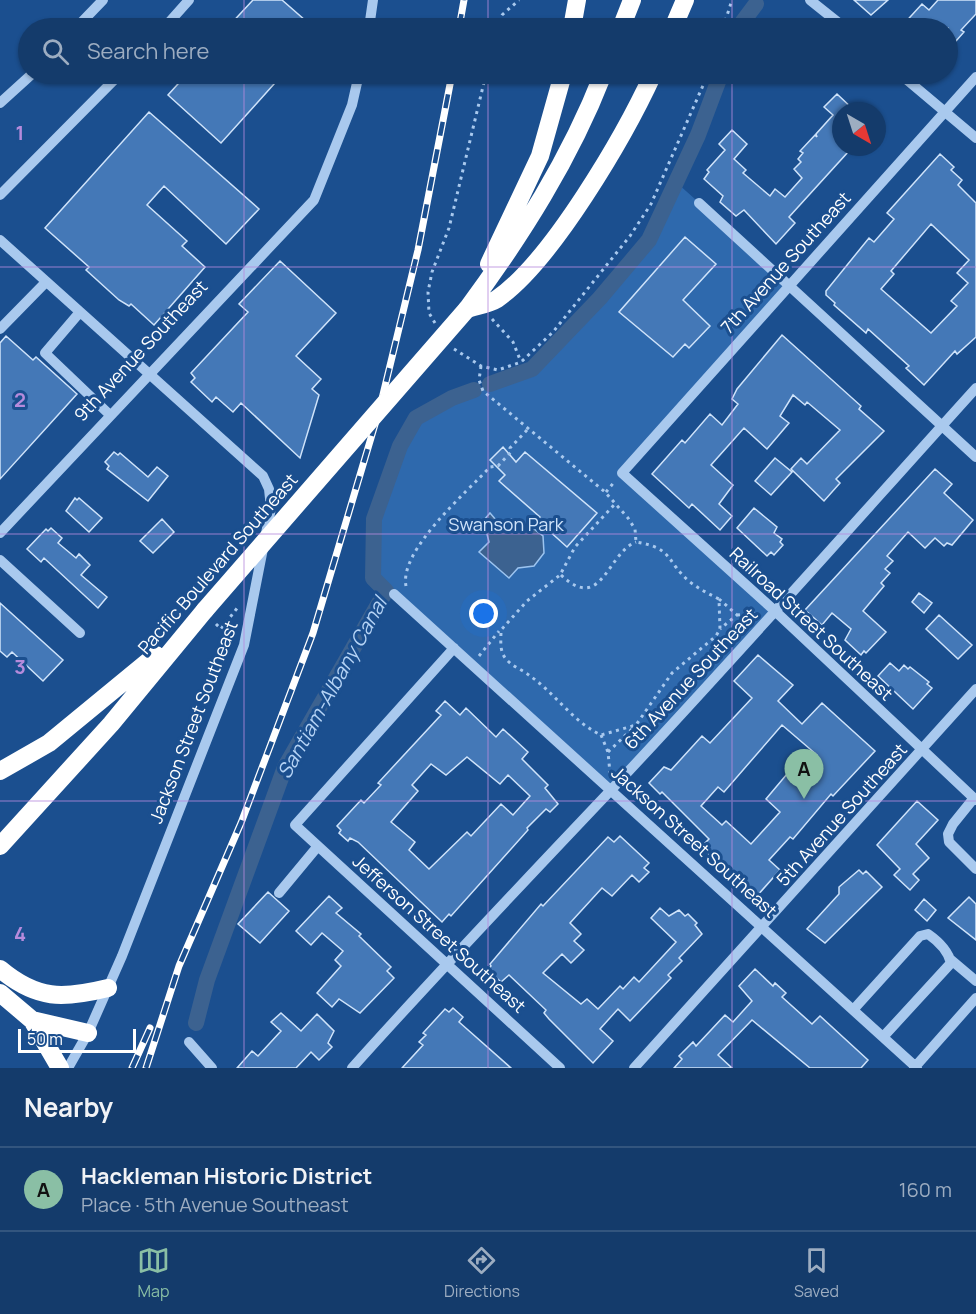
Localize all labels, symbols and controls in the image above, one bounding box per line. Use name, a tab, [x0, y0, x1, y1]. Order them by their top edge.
search box	[18, 18, 958, 84]
icon: search	[39, 35, 72, 68]
text: Search here	[87, 36, 209, 66]
north arrow	[832, 102, 886, 156]
text: 1	[16, 119, 24, 146]
street label: 7th Avenue Southeast	[715, 186, 855, 338]
street label: 9th Avenue Southeast	[68, 274, 212, 426]
text: 2	[14, 386, 26, 413]
street label: Pacific Boulevard Southeast	[132, 468, 302, 659]
park label: Swanson Park	[448, 512, 565, 536]
street label: Railroad Street Southeast	[725, 541, 898, 705]
water label: Santiam-Albany Canal	[270, 590, 394, 783]
your location	[469, 599, 498, 628]
street label: 6th Avenue Southeast	[618, 602, 762, 754]
street label: Jackson Street Southeast	[143, 617, 243, 826]
text: 3	[14, 653, 26, 680]
street label: 5th Avenue Southeast	[772, 739, 912, 891]
pin: A	[784, 750, 824, 799]
street label: Jackson Street Southeast	[607, 760, 783, 922]
street label: Jefferson Street Southeast	[348, 849, 531, 1018]
text: 4	[14, 920, 26, 947]
scale bar	[18, 1026, 136, 1054]
text: 50 m	[27, 1028, 63, 1050]
text: Nearby	[24, 1089, 113, 1125]
text: Hackleman Historic District	[81, 1161, 372, 1191]
text: A	[37, 1176, 50, 1203]
text: 160 m	[899, 1176, 952, 1203]
text: Place · 5th Avenue Southeast	[81, 1191, 349, 1218]
tab: Map	[137, 1244, 170, 1302]
tab: Directions	[444, 1244, 520, 1302]
tab: Saved	[794, 1244, 839, 1302]

